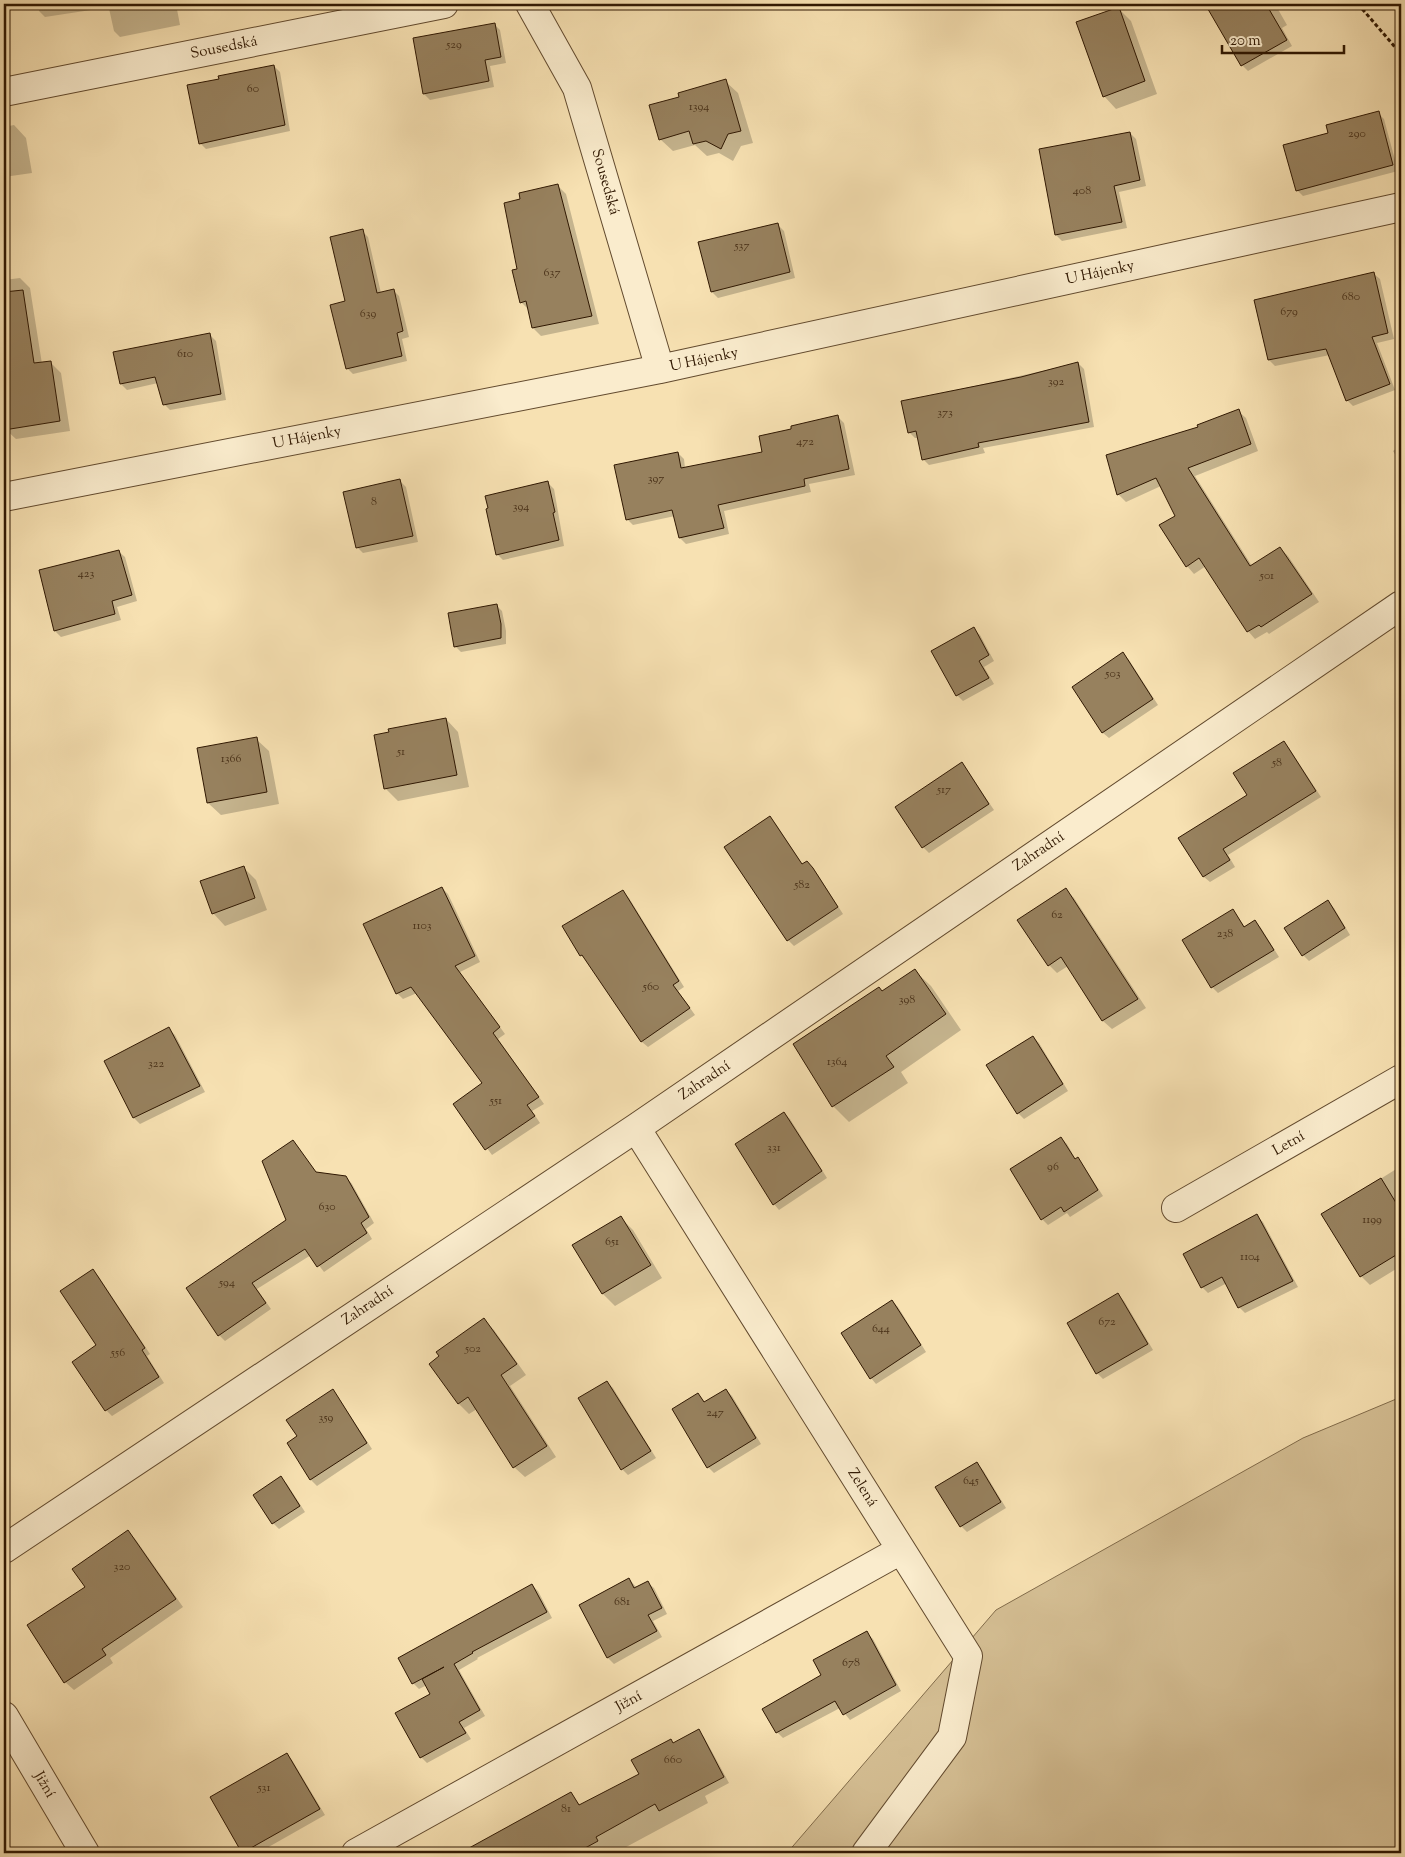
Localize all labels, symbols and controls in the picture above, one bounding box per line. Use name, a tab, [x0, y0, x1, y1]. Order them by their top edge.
scale bar	[1222, 22, 1345, 54]
street label: Sousedská	[189, 31, 260, 65]
text: 20 m	[1230, 31, 1261, 52]
house number: 529	[445, 36, 462, 54]
house number: 60	[247, 80, 259, 98]
house number: 1394	[689, 98, 709, 116]
house number: 290	[1348, 125, 1366, 143]
street label: Sousedská	[586, 146, 625, 218]
house number: 408	[1073, 182, 1091, 200]
house number: 537	[734, 237, 749, 255]
street label: U Hájenky	[1064, 255, 1137, 290]
house number: 637	[544, 264, 560, 282]
house number: 680	[1342, 288, 1360, 306]
house number: 679	[1280, 303, 1298, 321]
house number: 639	[360, 305, 376, 323]
street label: U Hájenky	[668, 342, 741, 377]
house number: 610	[177, 345, 193, 363]
house number: 392	[1048, 373, 1064, 391]
house number: 373	[937, 404, 953, 422]
street label: U Hájenky	[271, 421, 344, 455]
house number: 472	[796, 433, 814, 451]
house number: 397	[648, 470, 664, 488]
house number: 8	[371, 493, 377, 511]
house number: 394	[513, 498, 529, 516]
house number: 423	[78, 565, 94, 583]
house number: 501	[1259, 567, 1274, 585]
house number: 503	[1104, 665, 1121, 683]
house number: 51	[396, 743, 405, 761]
house number: 1366	[221, 750, 241, 768]
house number: 58	[1271, 754, 1282, 772]
house number: 517	[936, 781, 951, 799]
street label: Zahradní	[1009, 827, 1069, 877]
house number: 582	[793, 876, 810, 894]
house number: 62	[1051, 906, 1063, 924]
house number: 1103	[412, 917, 432, 935]
house number: 238	[1217, 925, 1233, 943]
house number: 560	[642, 978, 659, 996]
house number: 398	[899, 991, 915, 1009]
house number: 1364	[827, 1053, 847, 1071]
house number: 322	[148, 1055, 164, 1073]
street label: Zahradní	[675, 1056, 735, 1106]
house number: 551	[489, 1092, 502, 1110]
street label: Letní	[1269, 1126, 1309, 1162]
house number: 331	[767, 1139, 781, 1157]
house number: 96	[1047, 1158, 1059, 1176]
house number: 630	[318, 1198, 336, 1216]
house number: 1199	[1362, 1211, 1382, 1229]
house number: 651	[605, 1233, 619, 1251]
house number: 1104	[1240, 1248, 1260, 1266]
house number: 594	[218, 1274, 235, 1292]
street label: Zahradní	[338, 1281, 398, 1331]
house number: 672	[1098, 1313, 1116, 1331]
house number: 644	[872, 1320, 890, 1338]
house number: 502	[464, 1340, 481, 1358]
house number: 556	[110, 1344, 125, 1362]
house number: 247	[706, 1404, 724, 1422]
house number: 359	[319, 1409, 334, 1427]
street label: Zelená	[842, 1465, 882, 1512]
house number: 645	[963, 1472, 979, 1490]
house number: 320	[114, 1558, 130, 1576]
house number: 681	[614, 1593, 630, 1611]
house number: 678	[842, 1654, 860, 1672]
street label: Jižní	[611, 1686, 646, 1718]
house number: 660	[664, 1751, 682, 1769]
street label: Jižní	[27, 1767, 60, 1802]
house number: 531	[256, 1779, 271, 1797]
house number: 81	[561, 1800, 571, 1818]

